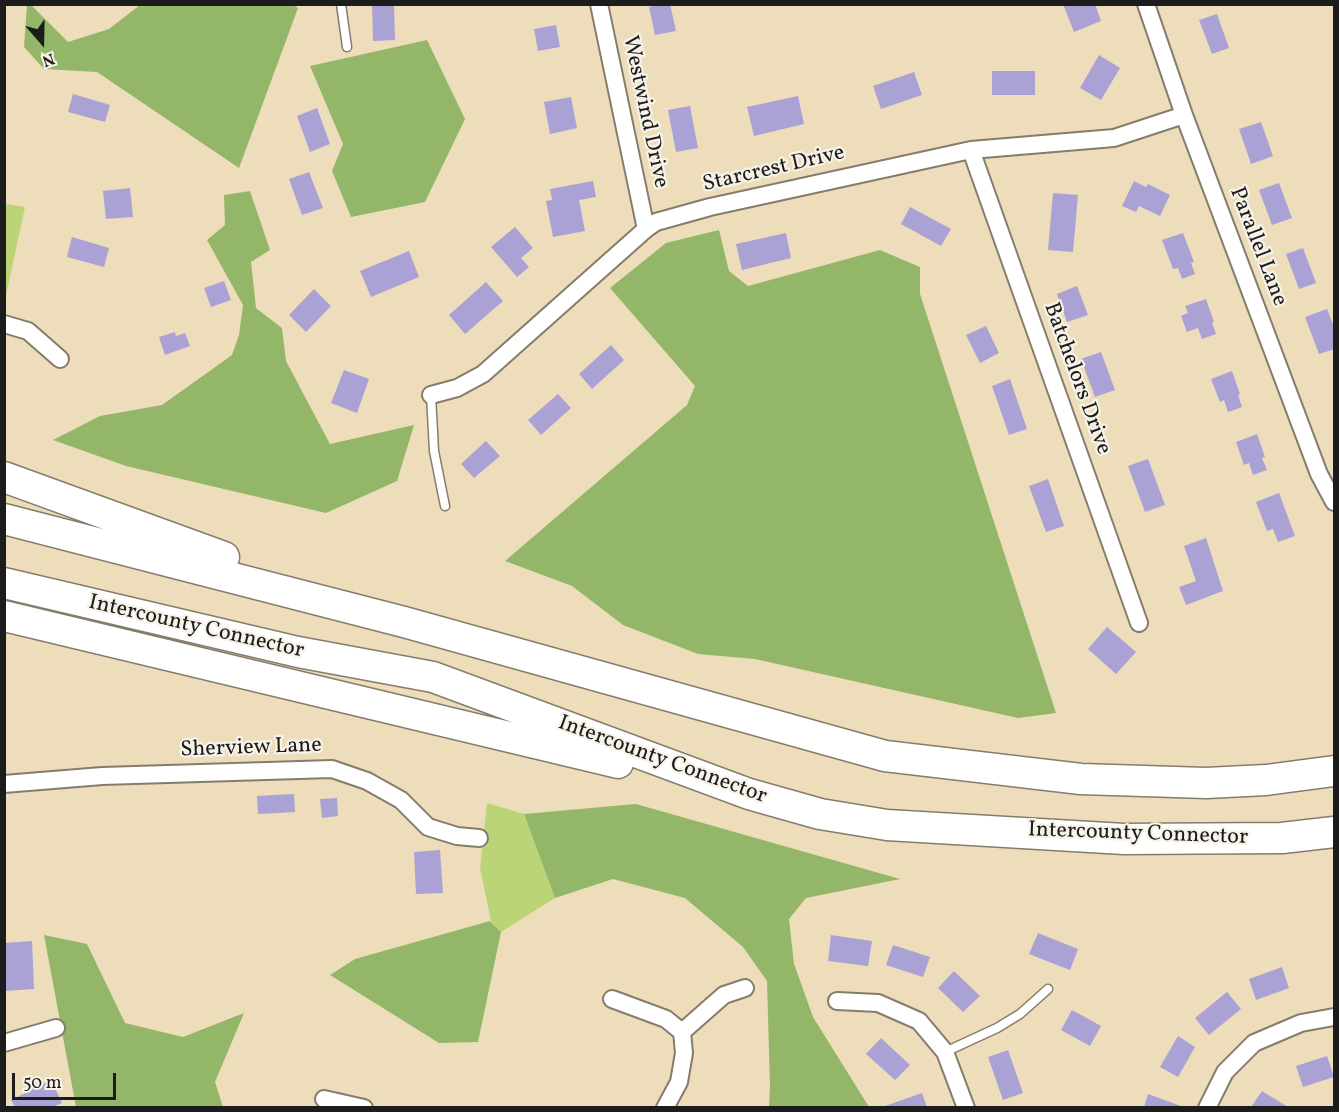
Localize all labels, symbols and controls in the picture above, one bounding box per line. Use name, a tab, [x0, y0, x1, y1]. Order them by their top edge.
north arrow	[12, 12, 72, 72]
street label: Westwind Drive	[615, 33, 673, 191]
text: N	[39, 47, 57, 71]
street label: Starcrest Drive	[700, 141, 848, 199]
street label: Parallel Lane	[1222, 184, 1292, 310]
street label: Batchelors Drive	[1036, 299, 1116, 459]
street label: Intercounty Connector	[86, 590, 306, 666]
street label: Intercounty Connector	[554, 711, 770, 811]
street label: Sherview Lane	[180, 733, 322, 765]
street label: Intercounty Connector	[1028, 818, 1248, 852]
scale bar	[15, 1061, 118, 1099]
text: 50 m	[23, 1071, 62, 1096]

